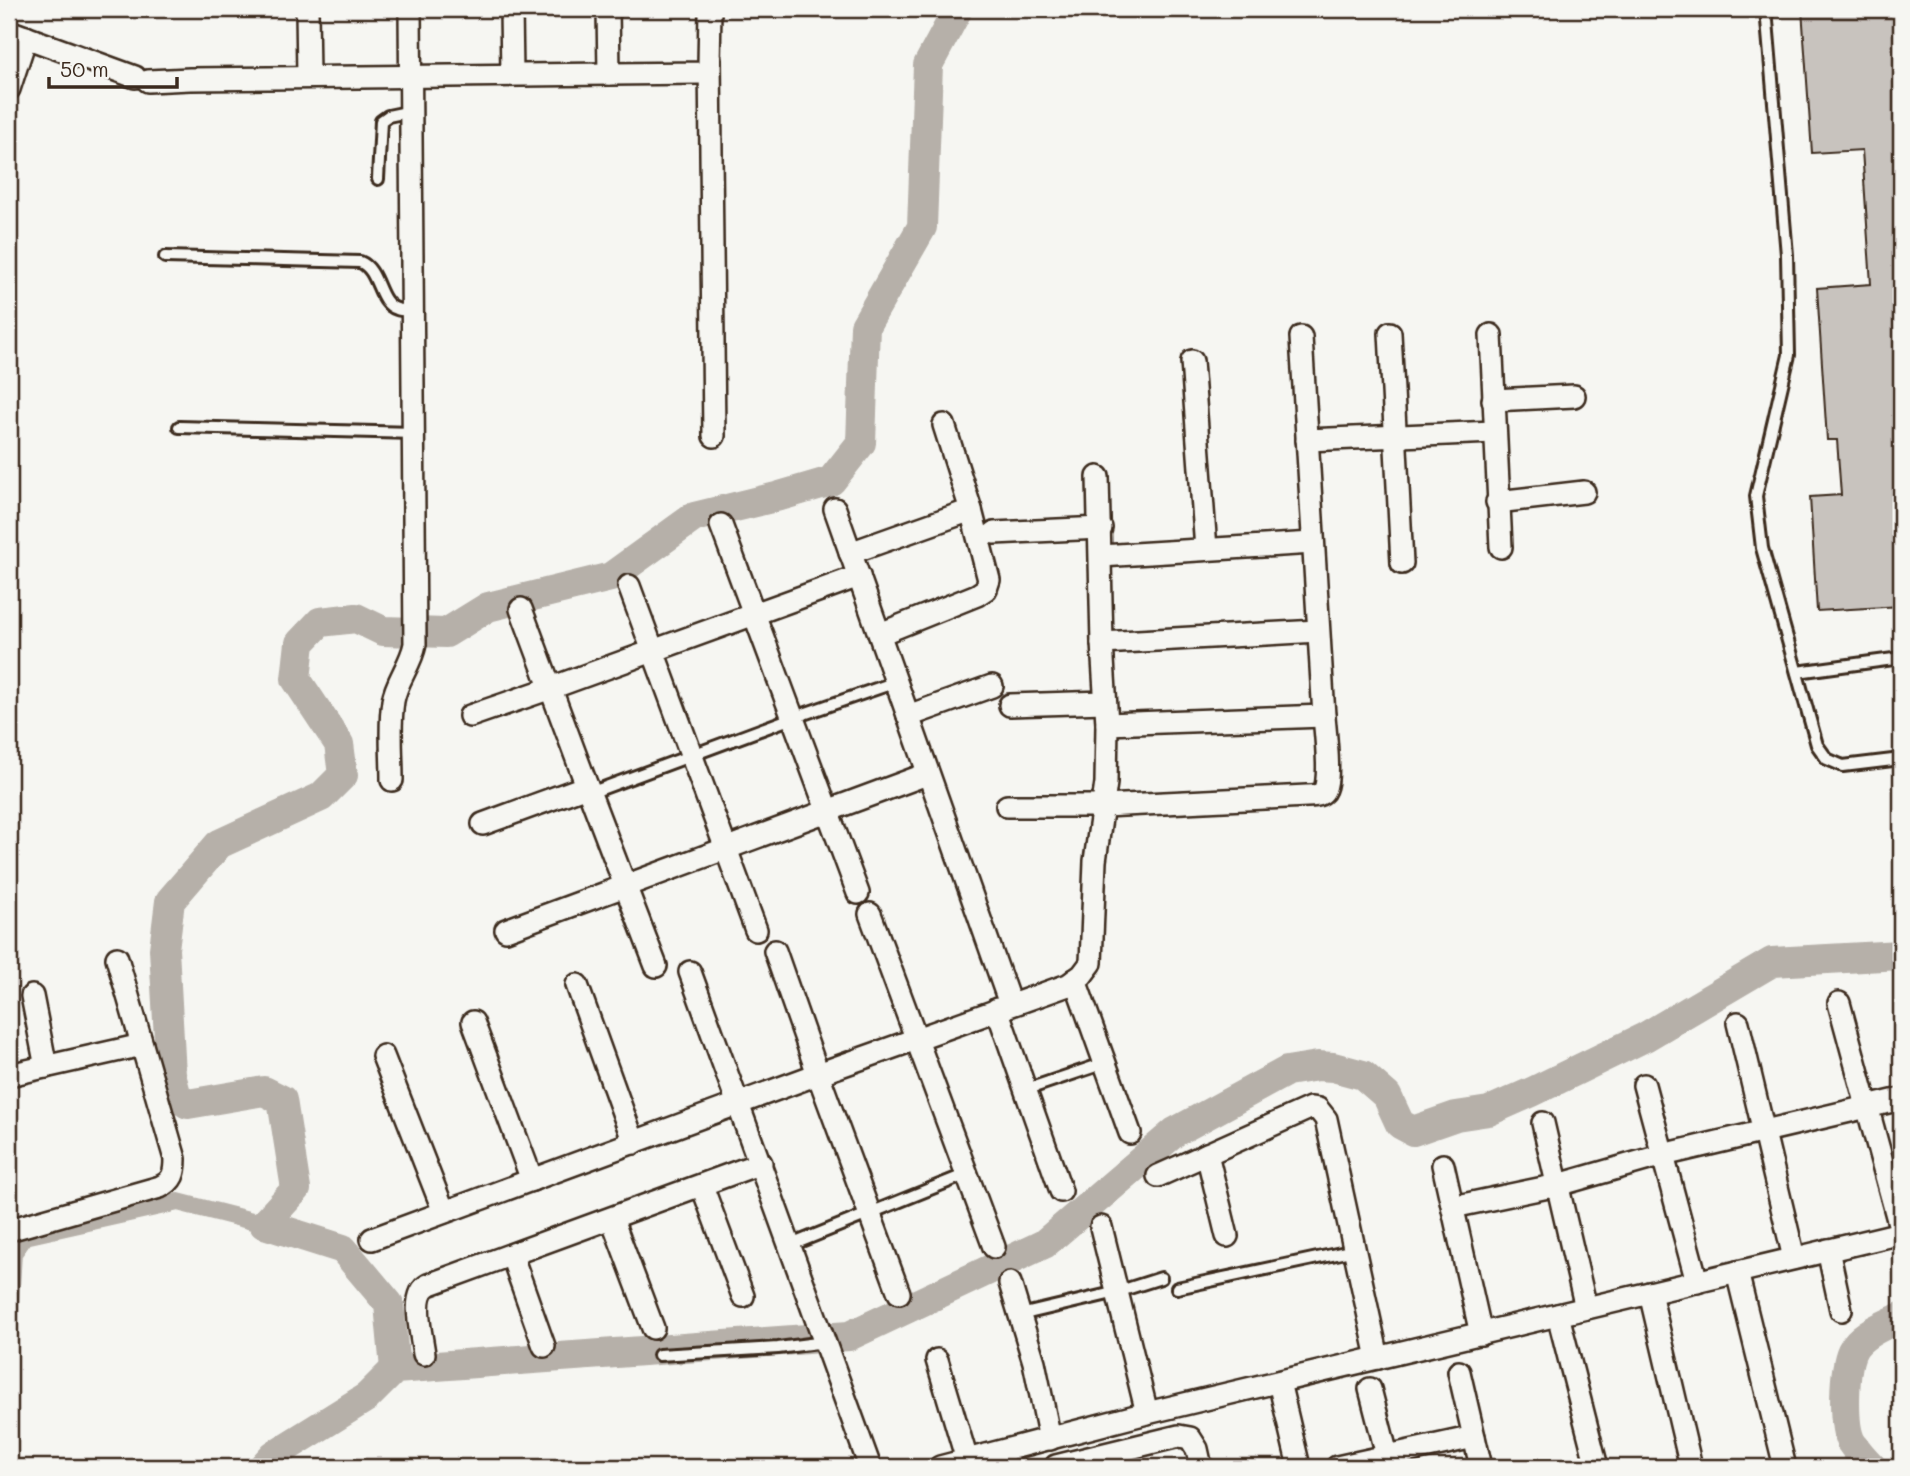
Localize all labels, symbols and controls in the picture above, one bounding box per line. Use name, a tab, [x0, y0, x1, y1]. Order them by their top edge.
scale bar	[49, 46, 177, 90]
text: 50 m	[60, 55, 109, 82]

